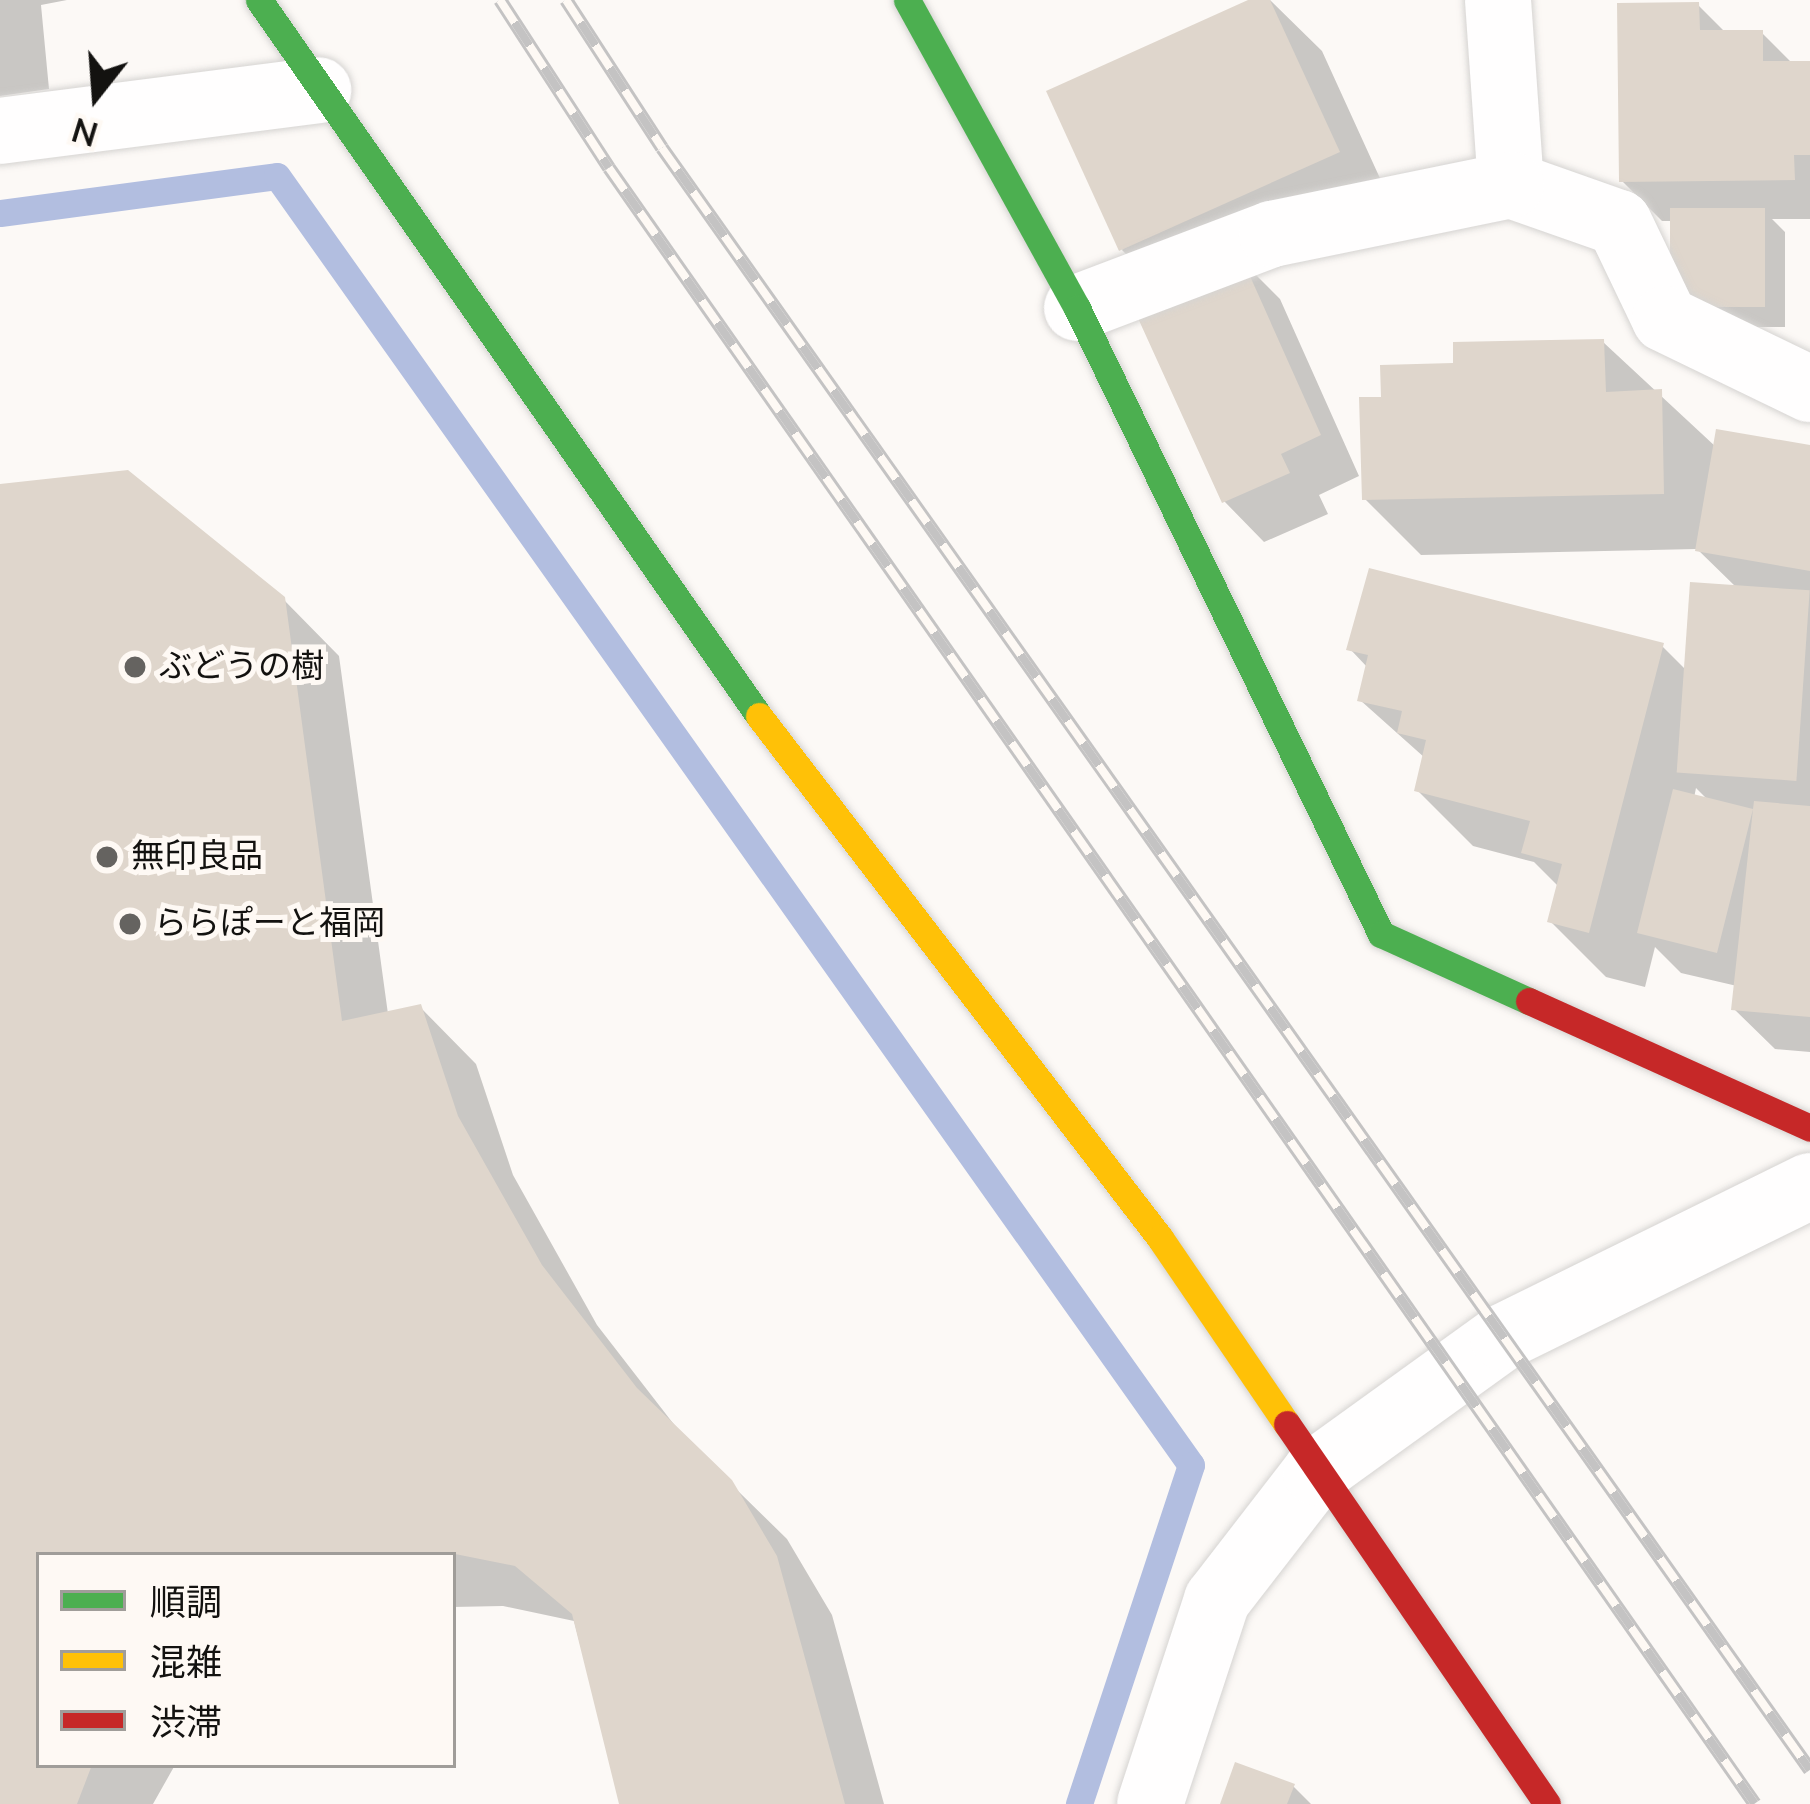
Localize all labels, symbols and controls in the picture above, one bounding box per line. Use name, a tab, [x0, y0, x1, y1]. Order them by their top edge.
north arrow	[36, 36, 156, 156]
text: N	[67, 106, 104, 156]
place label: ぶどうの樹	[159, 647, 324, 687]
marker: ぶどうの樹	[122, 654, 148, 680]
place label: 無印良品	[131, 837, 263, 877]
marker: 無印良品	[94, 844, 120, 870]
place label: ららぽーと福岡	[154, 904, 385, 944]
marker: ららぽーと福岡	[117, 911, 143, 937]
legend	[36, 1552, 456, 1768]
text: 順調	[150, 1579, 222, 1628]
text: 混雑	[150, 1639, 222, 1688]
text: 渋滞	[150, 1699, 222, 1748]

